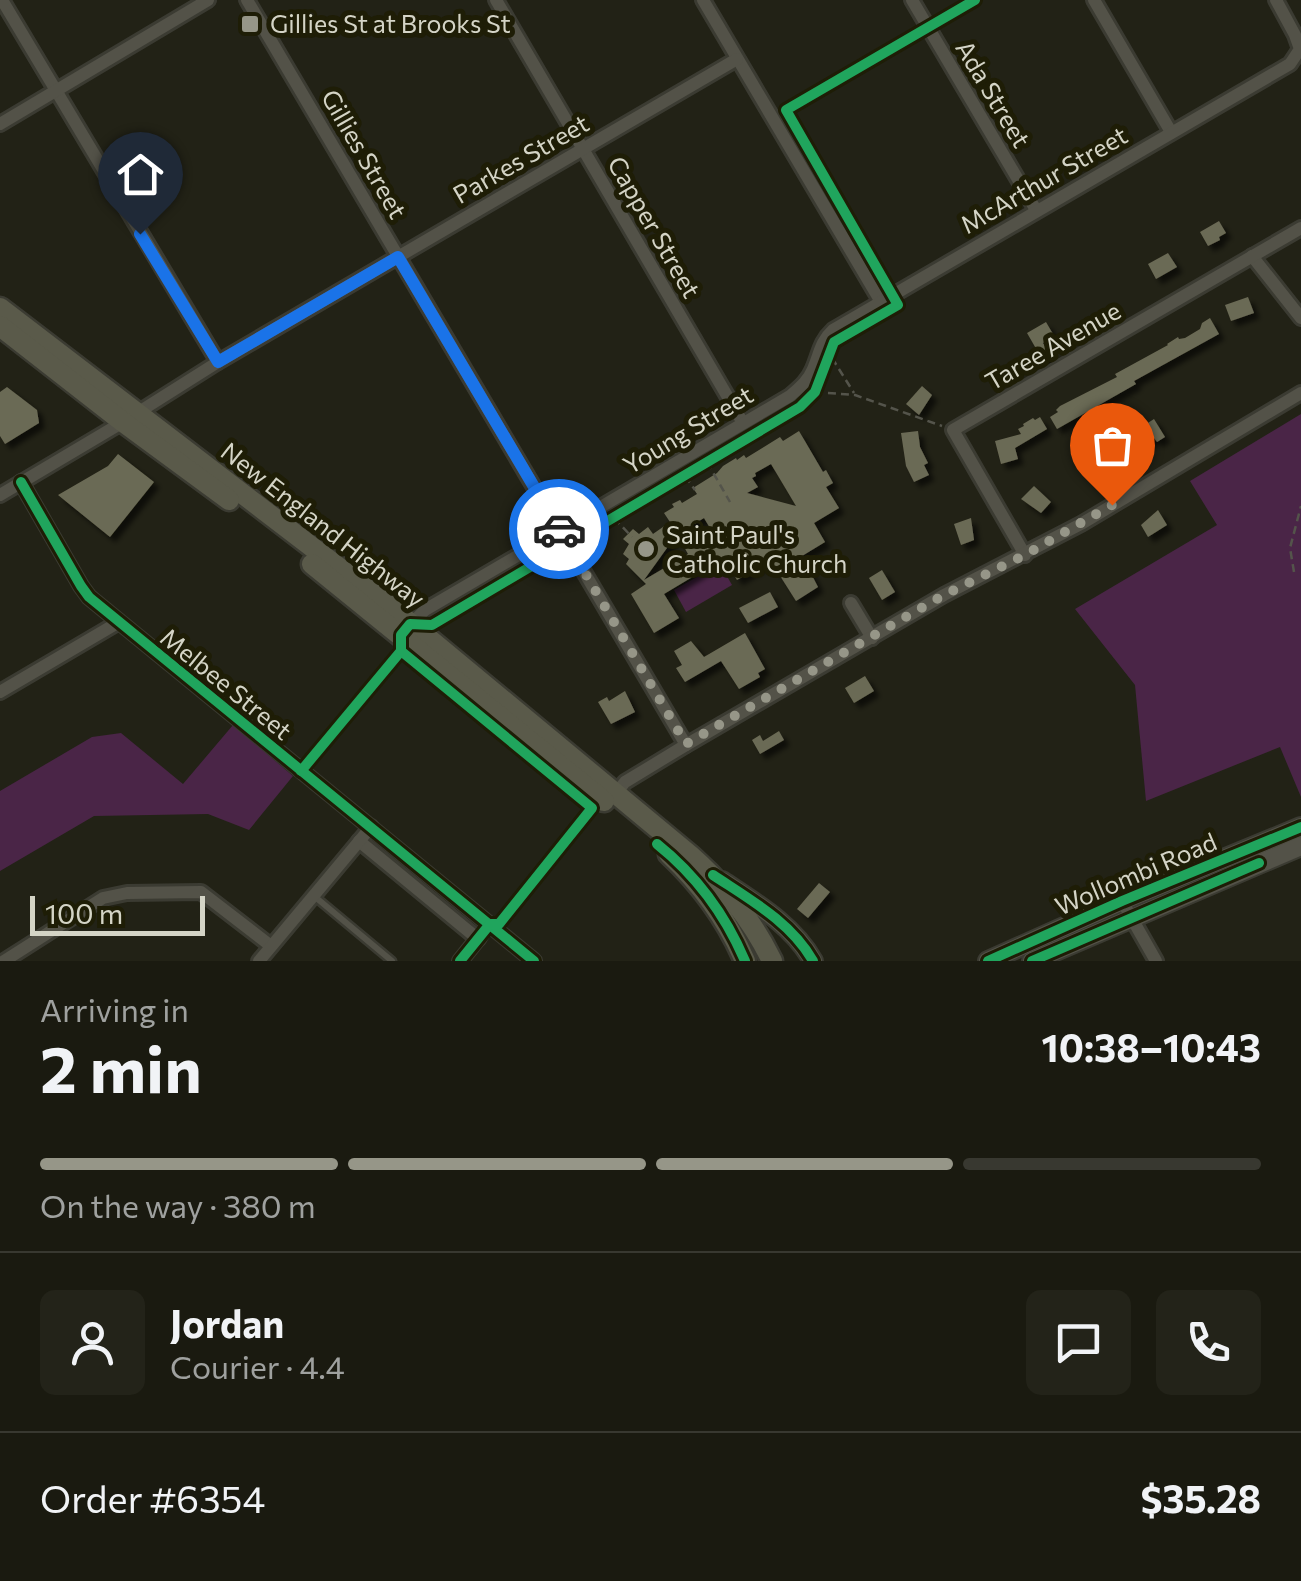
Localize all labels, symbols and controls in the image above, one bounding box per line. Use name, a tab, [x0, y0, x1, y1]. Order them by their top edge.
place label: Gillies St at Brooks St	[270, 8, 511, 38]
marker: Gillies St at Brooks St	[239, 13, 261, 35]
street label: Ada Street	[950, 34, 1038, 152]
street label: Gillies Street	[316, 84, 414, 223]
street label: Parkes Street	[447, 107, 594, 209]
street label: McArthur Street	[955, 119, 1132, 239]
pin	[98, 132, 183, 235]
icon: home	[113, 147, 168, 202]
street label: Capper Street	[602, 150, 707, 303]
street label: Taree Avenue	[980, 294, 1125, 396]
street label: Young Street	[617, 379, 758, 480]
pin	[1070, 403, 1155, 506]
icon: bag	[1085, 418, 1140, 473]
street label: New England Highway	[216, 435, 432, 613]
courier	[509, 479, 609, 579]
icon: car	[532, 502, 587, 557]
place label: Saint Paul's Catholic Church	[666, 519, 847, 578]
marker: Saint Paul's Catholic Church	[635, 538, 657, 560]
street label: Melbee Street	[155, 621, 298, 745]
street label: Wollombi Road	[1050, 826, 1221, 921]
scale bar	[30, 891, 205, 936]
text: 100 m	[45, 896, 123, 930]
text: Arriving in	[40, 989, 189, 1029]
text: 10:38–10:43	[1042, 1023, 1261, 1070]
text: 2 min	[40, 1027, 202, 1106]
text: On the way · 380 m	[40, 1185, 316, 1225]
button: person	[40, 1290, 145, 1395]
button: chat	[1026, 1290, 1131, 1395]
button: phone	[1156, 1290, 1261, 1395]
text: Jordan	[170, 1299, 284, 1346]
text: Courier · 4.4	[170, 1346, 345, 1386]
text: Order #6354	[40, 1474, 265, 1521]
text: $35.28	[1140, 1474, 1261, 1521]

